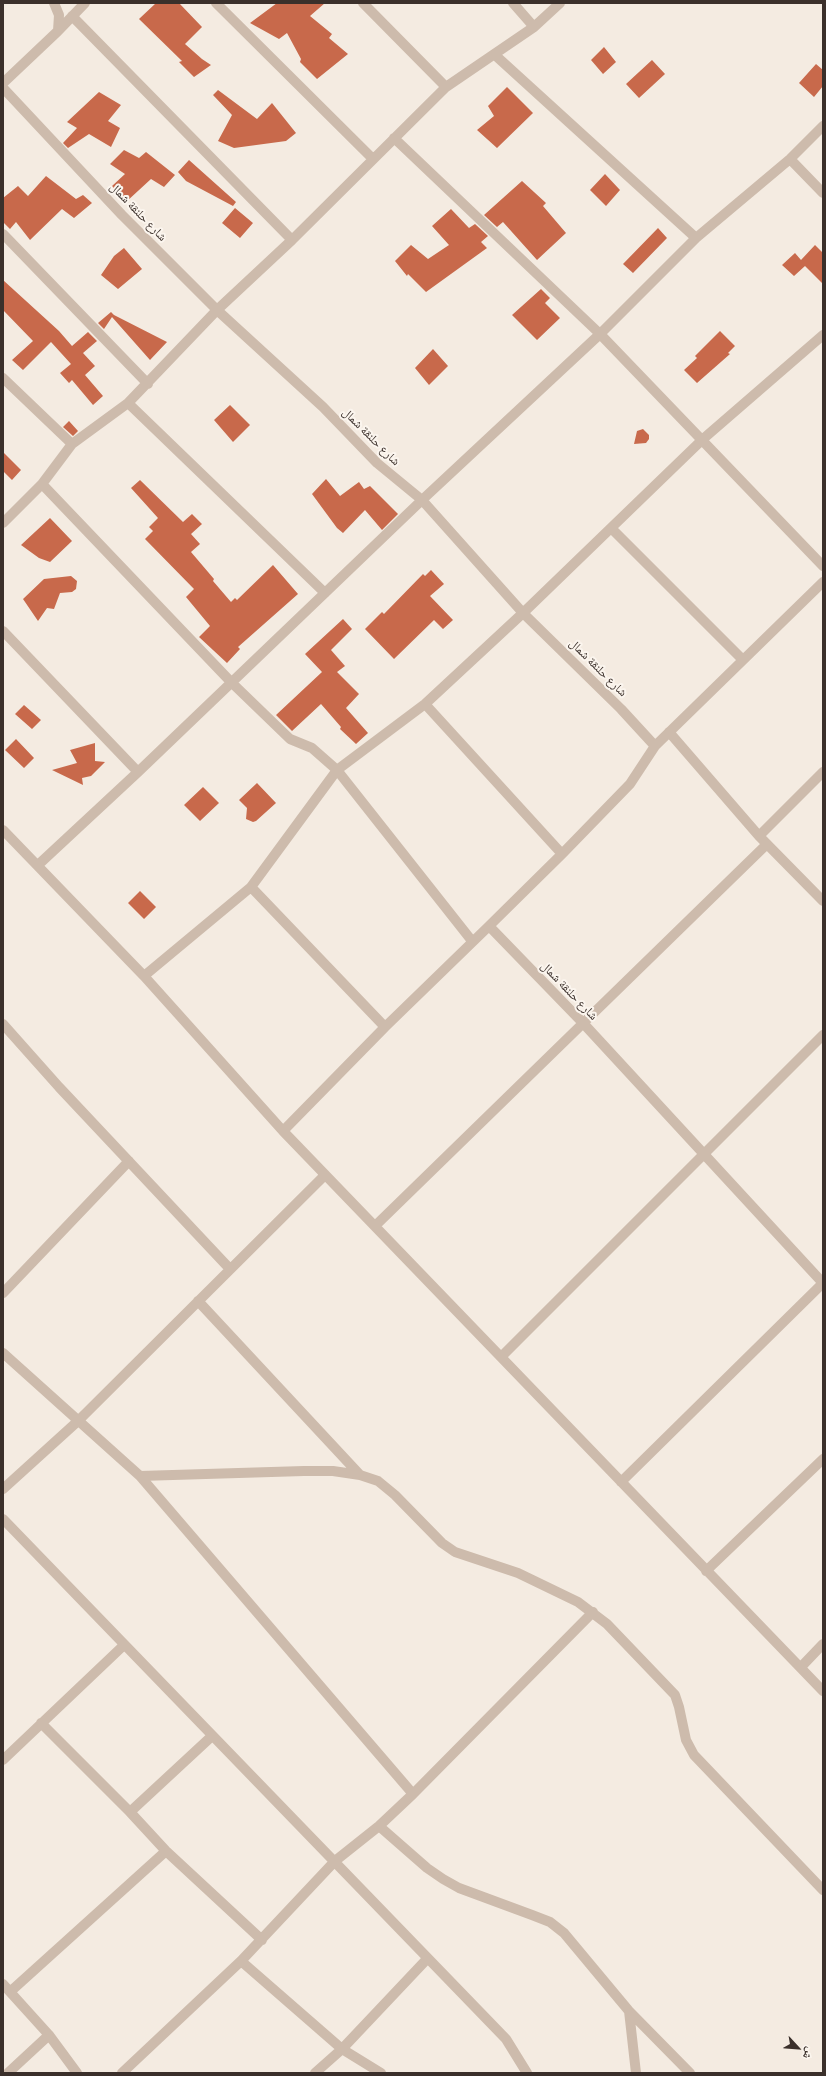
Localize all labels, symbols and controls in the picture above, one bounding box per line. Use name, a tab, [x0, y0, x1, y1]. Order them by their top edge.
street label: شارع حلنقة شمال	[107, 180, 169, 244]
street label: شارع حلنقة شمال	[339, 405, 403, 469]
street label: شارع حلنقة شمال	[566, 636, 630, 700]
street label: شارع حلنقة شمال	[538, 959, 600, 1023]
north arrow	[778, 2028, 818, 2068]
text: ش	[800, 2045, 818, 2062]

